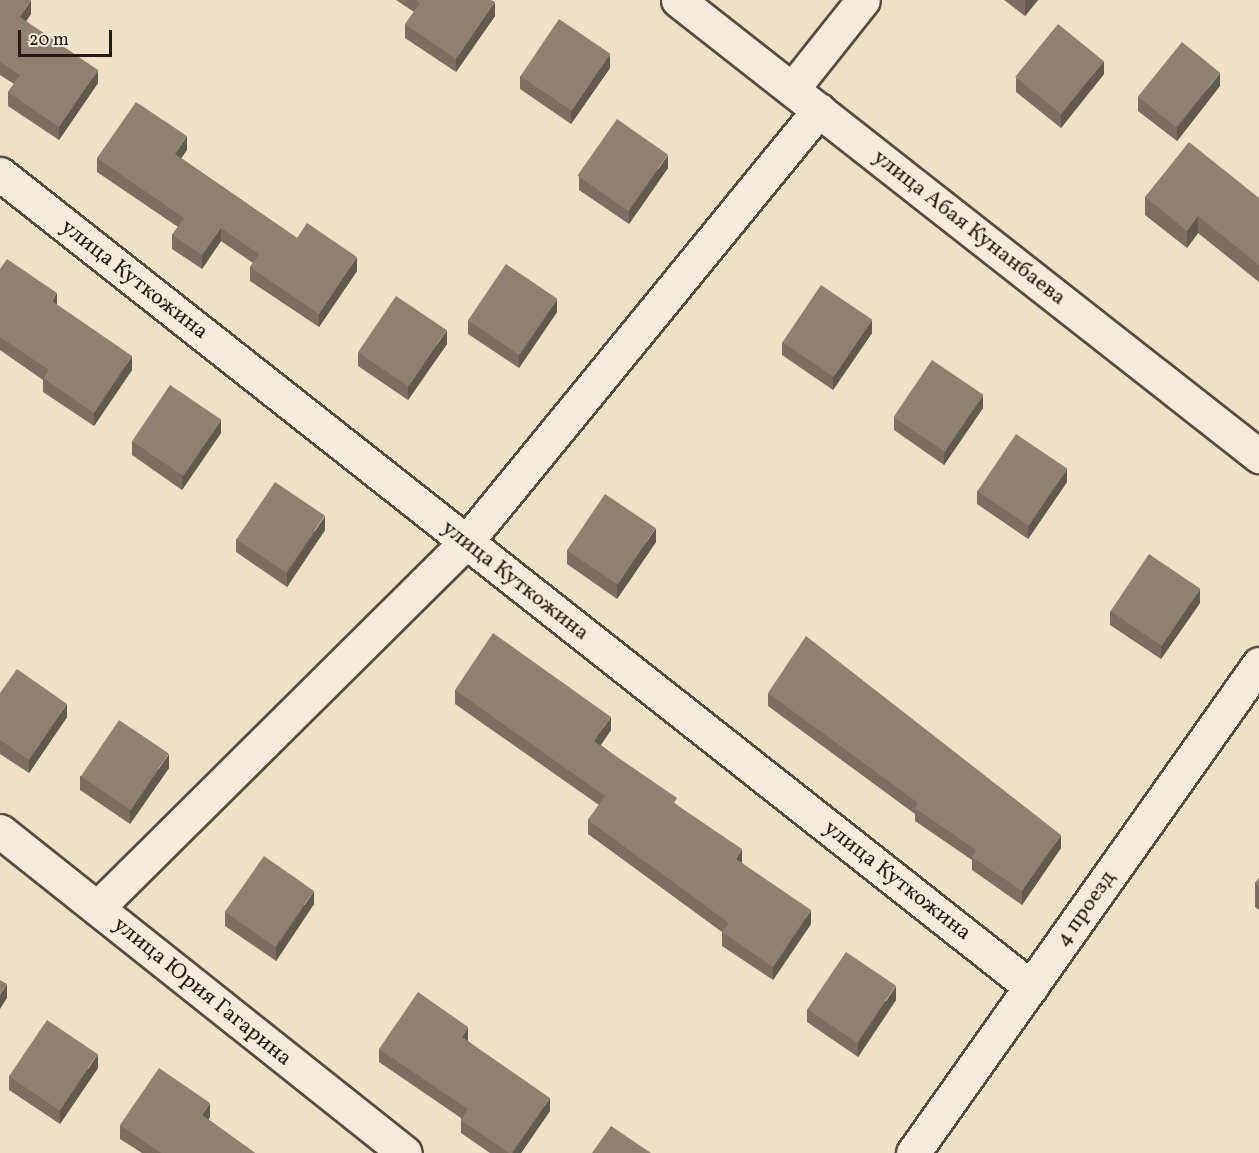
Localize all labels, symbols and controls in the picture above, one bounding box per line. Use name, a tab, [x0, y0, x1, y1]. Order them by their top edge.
scale bar	[21, 18, 116, 56]
text: 20 m	[29, 28, 69, 53]
street label: улица Абая Кунанбаева	[867, 144, 1071, 312]
street label: улица Куткожина	[55, 214, 213, 346]
street label: улица Куткожина	[436, 515, 594, 647]
street label: улица Куткожина	[818, 815, 976, 947]
street label: 4 проезд	[1050, 866, 1122, 952]
street label: улица Юрия Гагарина	[107, 912, 297, 1072]

